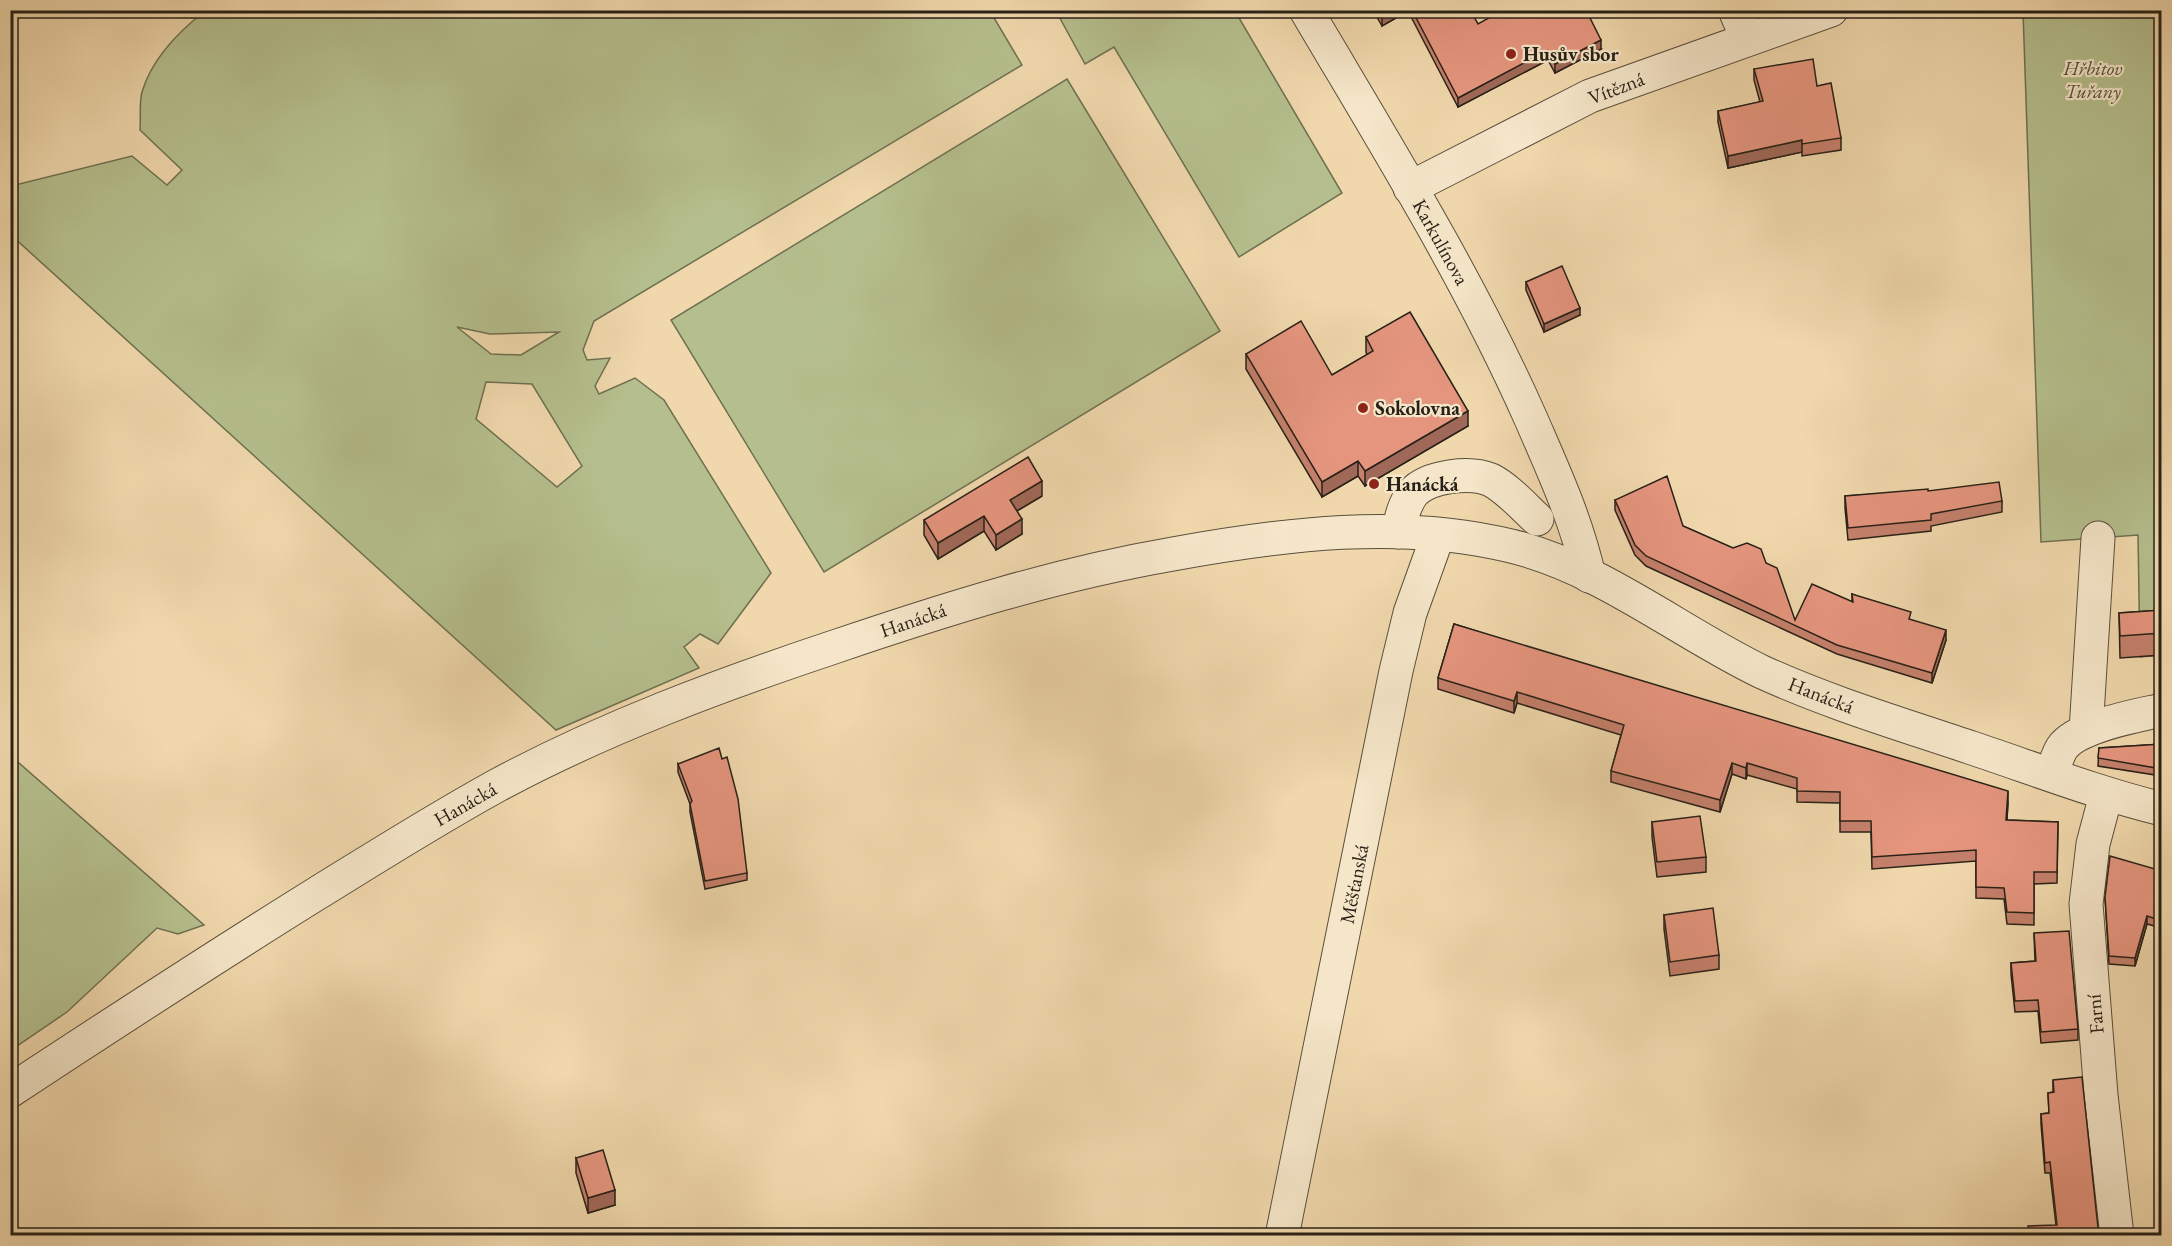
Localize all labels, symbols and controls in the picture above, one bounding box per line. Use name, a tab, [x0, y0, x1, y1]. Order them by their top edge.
place label: Husův sbor	[1523, 41, 1619, 67]
marker: Husův sbor	[1504, 47, 1518, 61]
park label: Hřbitov Tuřany	[2062, 55, 2123, 104]
street label: Vítězná	[1584, 65, 1648, 111]
street label: Karkulínova	[1407, 194, 1475, 290]
place label: Sokolovna	[1375, 395, 1460, 421]
marker: Sokolovna	[1356, 401, 1370, 415]
place label: Hanácká	[1386, 471, 1459, 497]
marker: Hanácká	[1367, 477, 1381, 491]
street label: Hanácká	[877, 597, 949, 643]
street label: Hanácká	[1784, 671, 1858, 719]
street label: Hanácká	[429, 776, 501, 832]
street label: Měšťanská	[1334, 842, 1374, 926]
street label: Farní	[2080, 993, 2110, 1035]

